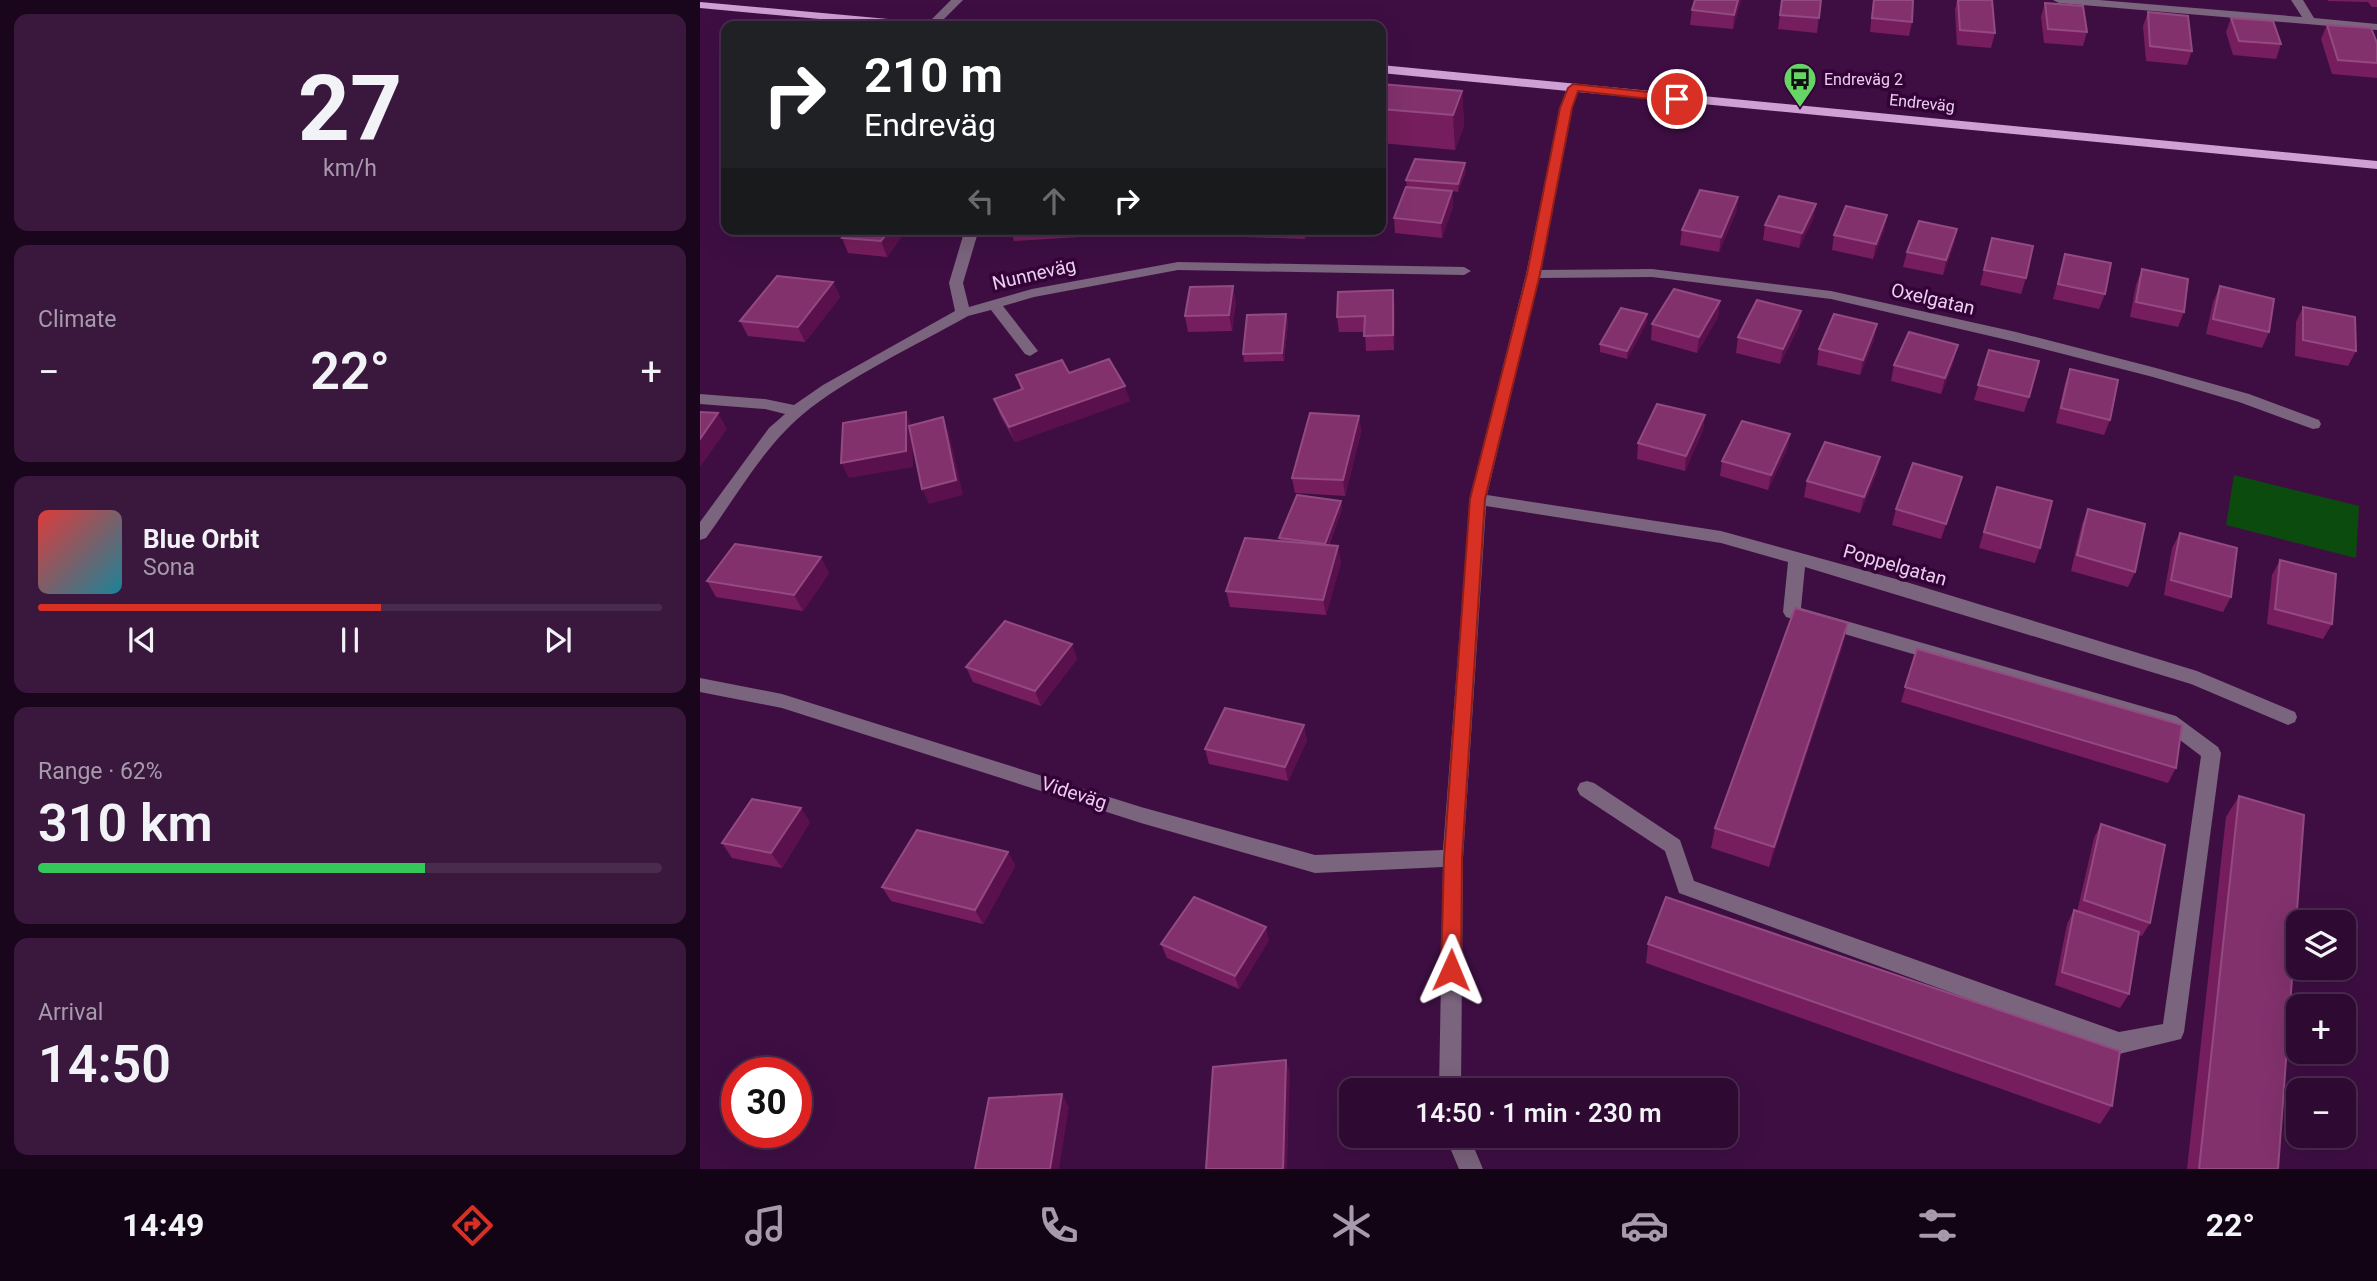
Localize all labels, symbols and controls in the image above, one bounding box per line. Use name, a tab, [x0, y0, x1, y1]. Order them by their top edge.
text: 210 m	[864, 47, 1003, 104]
icon: right	[749, 49, 840, 140]
text: 27	[298, 56, 402, 162]
bus stop icon: Endreväg 2	[1781, 60, 1819, 109]
pin	[1647, 69, 1707, 129]
place label: Endreväg 2	[1824, 70, 1903, 89]
icon: arrive	[1658, 80, 1696, 118]
street label: Endreväg	[1888, 90, 1956, 116]
text: Endreväg	[864, 106, 996, 144]
text: km/h	[323, 155, 377, 182]
icon: left	[962, 182, 1000, 220]
icon: ahead	[1035, 182, 1073, 220]
icon: right	[1108, 182, 1146, 220]
street label: Nunneväg	[990, 253, 1078, 295]
street label: Oxelgatan	[1889, 278, 1977, 320]
text: Climate	[38, 306, 117, 333]
text: 22°	[310, 341, 390, 402]
text: −	[38, 350, 60, 394]
text: +	[640, 350, 662, 394]
text: Blue Orbit	[143, 524, 259, 554]
street label: Poppelgatan	[1841, 539, 1949, 591]
text: Sona	[143, 554, 195, 581]
icon: previous	[123, 621, 161, 659]
icon: pause	[331, 621, 369, 659]
icon: next	[539, 621, 577, 659]
text: Range · 62%	[38, 758, 163, 785]
street label: Videväg	[1038, 772, 1110, 814]
text: 310 km	[38, 793, 213, 854]
map controls	[2286, 910, 2356, 1148]
button: layers	[2286, 910, 2356, 980]
position arrow	[1414, 933, 1488, 1007]
button: +	[2286, 994, 2356, 1064]
text: Arrival	[38, 999, 103, 1026]
text: 14:50	[38, 1034, 171, 1095]
speed limit sign: 30	[721, 1057, 812, 1148]
button: −	[2286, 1078, 2356, 1148]
text: 14:50 · 1 min · 230 m	[1415, 1098, 1662, 1128]
icon: directions	[448, 1201, 497, 1250]
icon: music	[741, 1201, 790, 1250]
icon: phone	[1034, 1201, 1083, 1250]
icon: climate	[1327, 1201, 1376, 1250]
icon: car	[1620, 1201, 1669, 1250]
icon: filters	[1913, 1201, 1962, 1250]
text: 14:49	[122, 1206, 204, 1244]
text: 22°	[2206, 1206, 2255, 1244]

